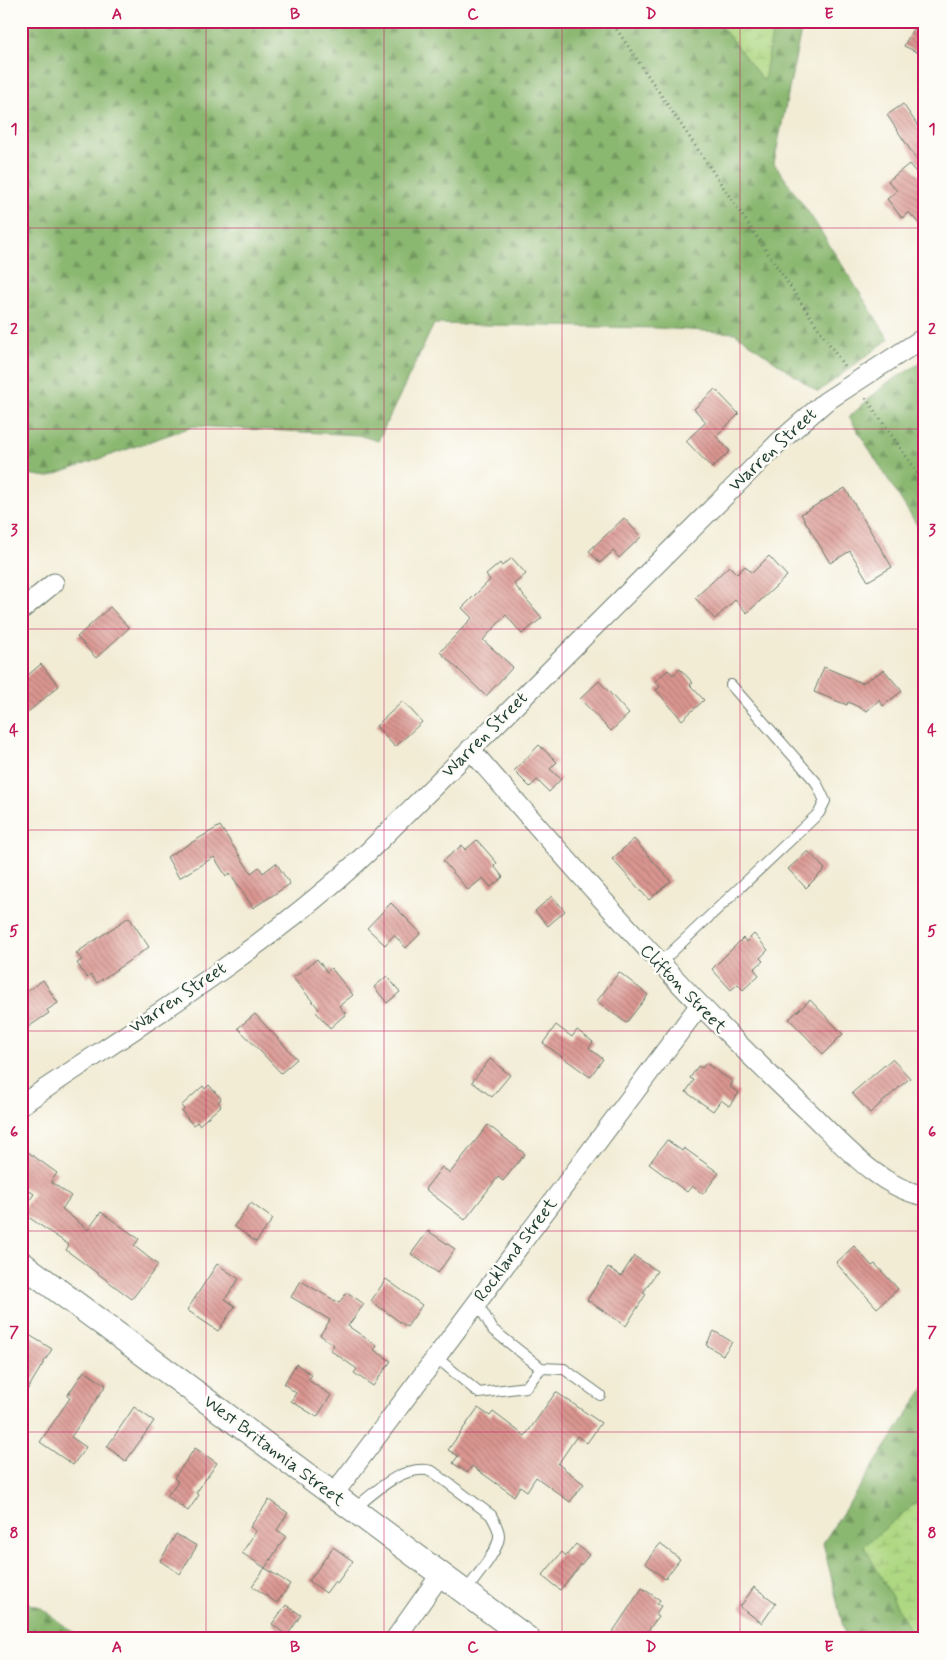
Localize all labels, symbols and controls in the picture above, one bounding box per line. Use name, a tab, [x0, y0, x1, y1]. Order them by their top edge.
text: A	[112, 4, 122, 25]
text: B	[290, 4, 300, 25]
text: C	[467, 4, 479, 25]
text: D	[645, 4, 657, 25]
text: E	[824, 4, 834, 25]
text: 1	[10, 119, 18, 140]
text: 1	[928, 119, 936, 140]
text: 2	[10, 319, 18, 340]
text: 2	[928, 319, 936, 340]
street label: Warren Street	[724, 403, 822, 497]
text: 3	[10, 520, 18, 541]
text: 3	[928, 520, 936, 541]
street label: Warren Street	[437, 687, 533, 783]
text: 4	[9, 720, 19, 741]
text: 4	[927, 720, 937, 741]
text: 5	[9, 921, 19, 942]
text: 5	[927, 921, 937, 942]
street label: Clifton Street	[634, 939, 732, 1039]
street label: Warren Street	[125, 957, 231, 1039]
text: 6	[10, 1122, 18, 1143]
text: 6	[928, 1122, 936, 1143]
street label: Rockland Street	[469, 1193, 563, 1307]
text: 7	[9, 1322, 19, 1343]
text: 7	[927, 1322, 937, 1343]
street label: West Britannia Street	[198, 1390, 350, 1512]
text: 8	[9, 1523, 19, 1544]
text: 8	[927, 1523, 937, 1544]
text: A	[112, 1637, 122, 1658]
text: B	[290, 1637, 300, 1658]
text: C	[467, 1637, 479, 1658]
text: D	[645, 1637, 657, 1658]
text: E	[824, 1637, 834, 1658]

